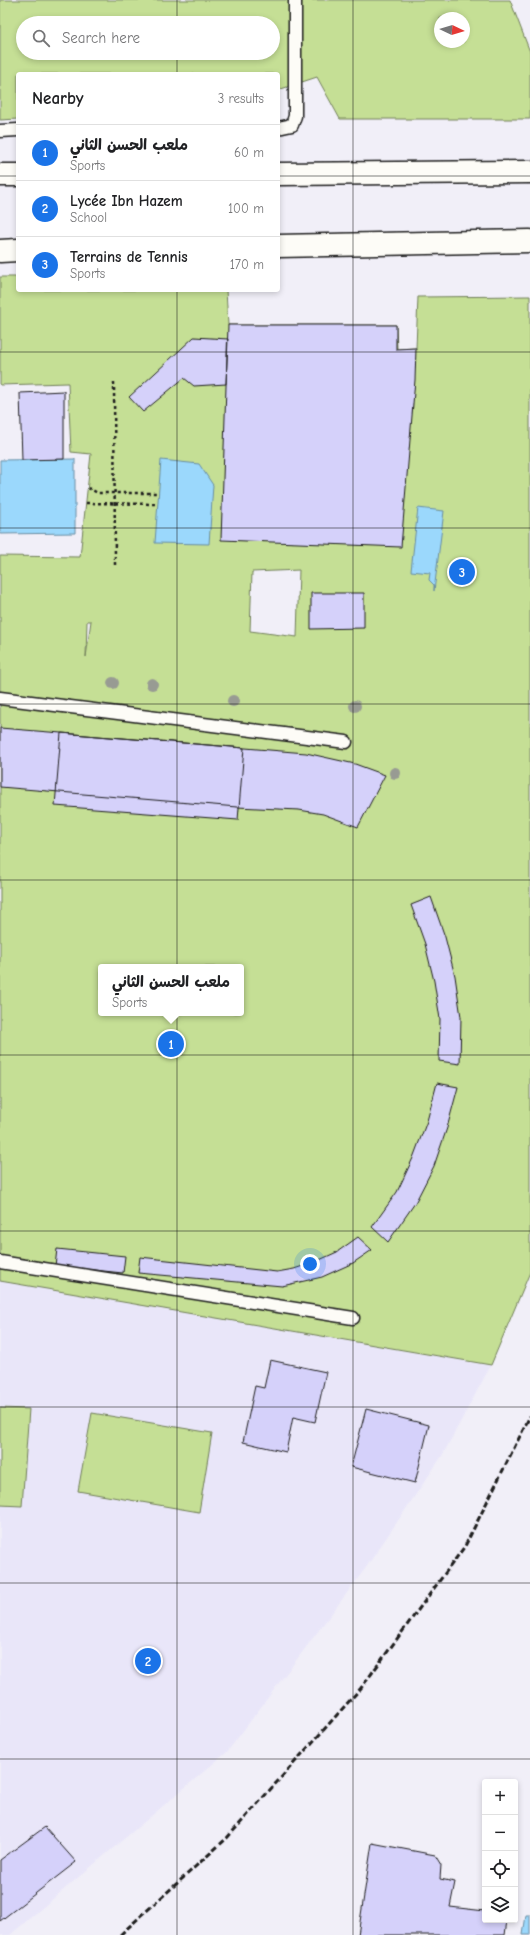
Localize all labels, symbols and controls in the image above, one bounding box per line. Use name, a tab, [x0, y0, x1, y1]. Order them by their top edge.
north arrow	[434, 12, 470, 48]
search box	[16, 16, 280, 60]
icon: search	[30, 27, 52, 49]
text: Search here	[62, 29, 140, 47]
text: Nearby	[32, 89, 83, 108]
text: 3 results	[218, 91, 264, 106]
text: ملعب الحسن الثاني	[70, 136, 188, 154]
text: 1	[42, 145, 48, 160]
text: 60 m	[234, 145, 264, 160]
text: Sports	[70, 158, 105, 173]
text: Lycée Ibn Hazem	[70, 192, 183, 210]
text: 2	[42, 201, 48, 216]
text: 100 m	[228, 201, 264, 216]
text: School	[70, 210, 107, 225]
text: Terrains de Tennis	[70, 248, 188, 266]
text: 3	[42, 257, 48, 272]
text: 170 m	[230, 257, 264, 272]
text: Sports	[70, 266, 105, 281]
pin: 3	[449, 557, 475, 587]
popup	[98, 964, 244, 1016]
text: ملعب الحسن الثاني	[112, 973, 230, 991]
text: Sports	[112, 995, 147, 1010]
pin: 1	[158, 1029, 184, 1059]
your location	[300, 1254, 320, 1274]
pin: 2	[135, 1646, 161, 1676]
map controls	[482, 1779, 518, 1923]
button: +	[482, 1779, 518, 1815]
button: −	[482, 1815, 518, 1851]
button: locate	[482, 1851, 518, 1887]
button: layers	[482, 1887, 518, 1923]

